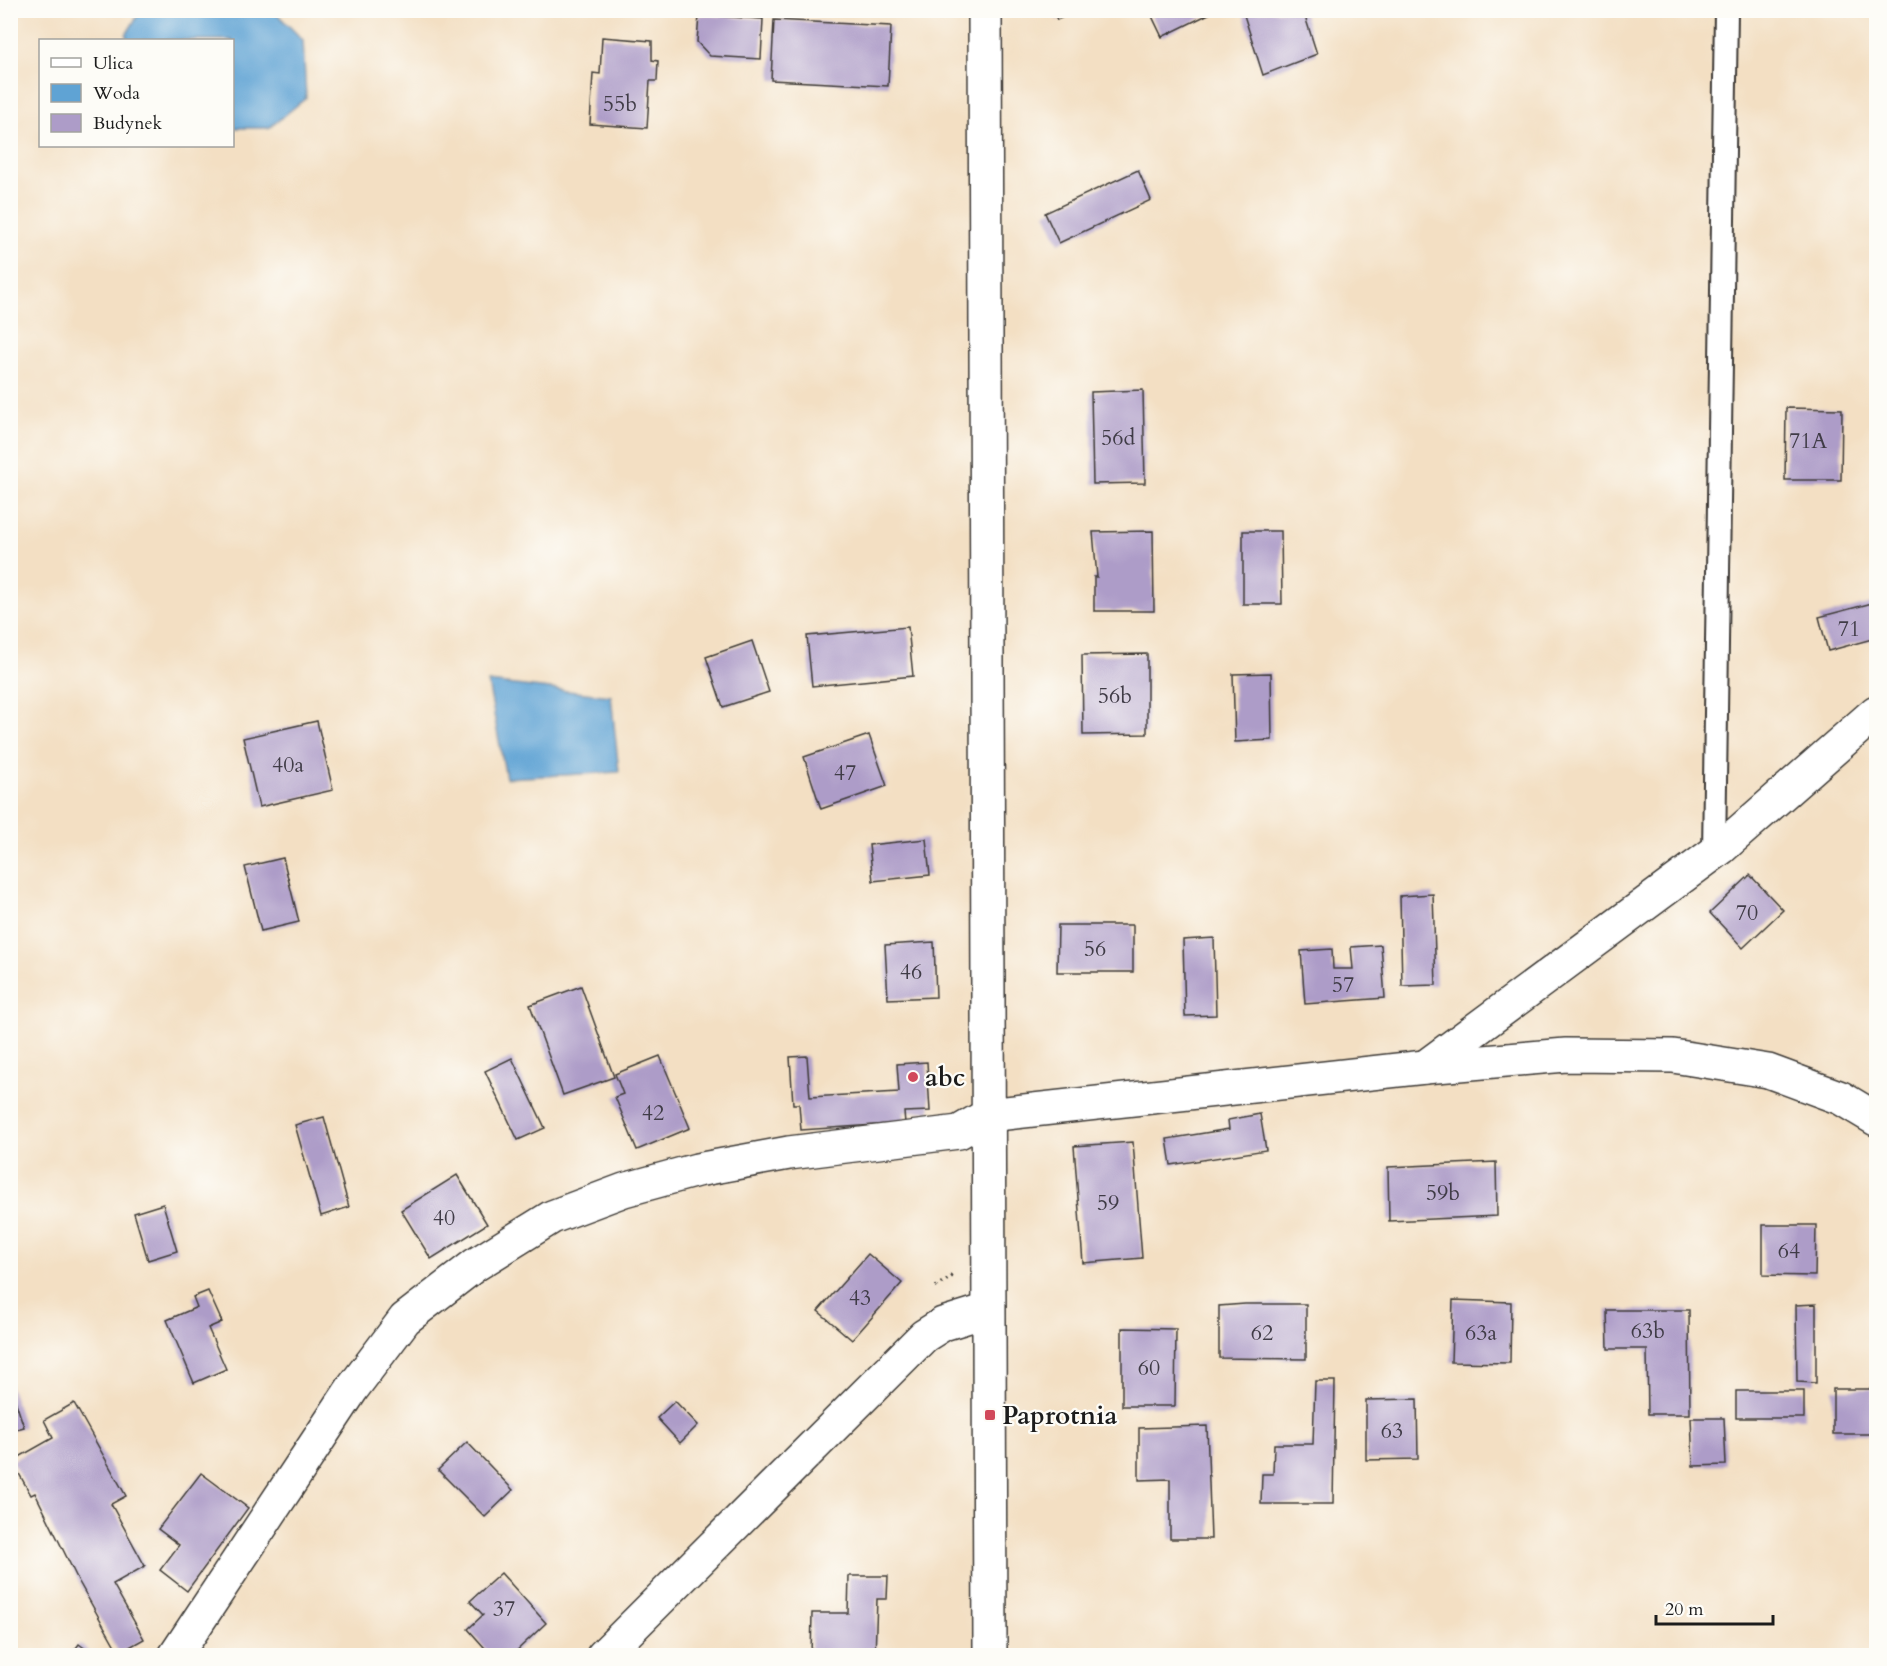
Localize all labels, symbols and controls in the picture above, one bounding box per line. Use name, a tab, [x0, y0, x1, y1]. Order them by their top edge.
legend	[39, 39, 234, 147]
text: Ulica	[93, 51, 134, 76]
text: Woda	[92, 81, 140, 106]
house number: 55b	[603, 89, 637, 119]
text: Budynek	[93, 111, 163, 136]
house number: 56d	[1101, 423, 1135, 453]
house number: 71A	[1789, 426, 1827, 456]
house number: 71	[1838, 614, 1860, 644]
house number: 56b	[1098, 681, 1132, 711]
house number: 40a	[272, 750, 305, 780]
house number: 47	[834, 758, 856, 788]
house number: 70	[1736, 898, 1758, 928]
house number: 56	[1084, 934, 1106, 964]
house number: 46	[900, 957, 922, 987]
house number: 57	[1332, 970, 1354, 1000]
place label: abc	[925, 1060, 965, 1095]
marker: abc	[906, 1070, 920, 1084]
house number: 42	[642, 1098, 664, 1128]
house number: 59b	[1426, 1178, 1460, 1208]
house number: 59	[1097, 1188, 1119, 1218]
house number: 40	[433, 1203, 455, 1233]
house number: 64	[1778, 1236, 1800, 1266]
house number: 43	[849, 1283, 871, 1313]
house number: 63b	[1631, 1316, 1665, 1346]
house number: 62	[1251, 1318, 1273, 1348]
house number: 63a	[1465, 1318, 1498, 1348]
house number: 60	[1138, 1353, 1160, 1383]
place label: Paprotnia	[1002, 1398, 1117, 1433]
marker: Paprotnia	[983, 1408, 997, 1422]
house number: 63	[1381, 1416, 1403, 1446]
scale bar	[1656, 1588, 1773, 1626]
house number: 37	[493, 1594, 515, 1624]
text: 20 m	[1665, 1597, 1704, 1622]

